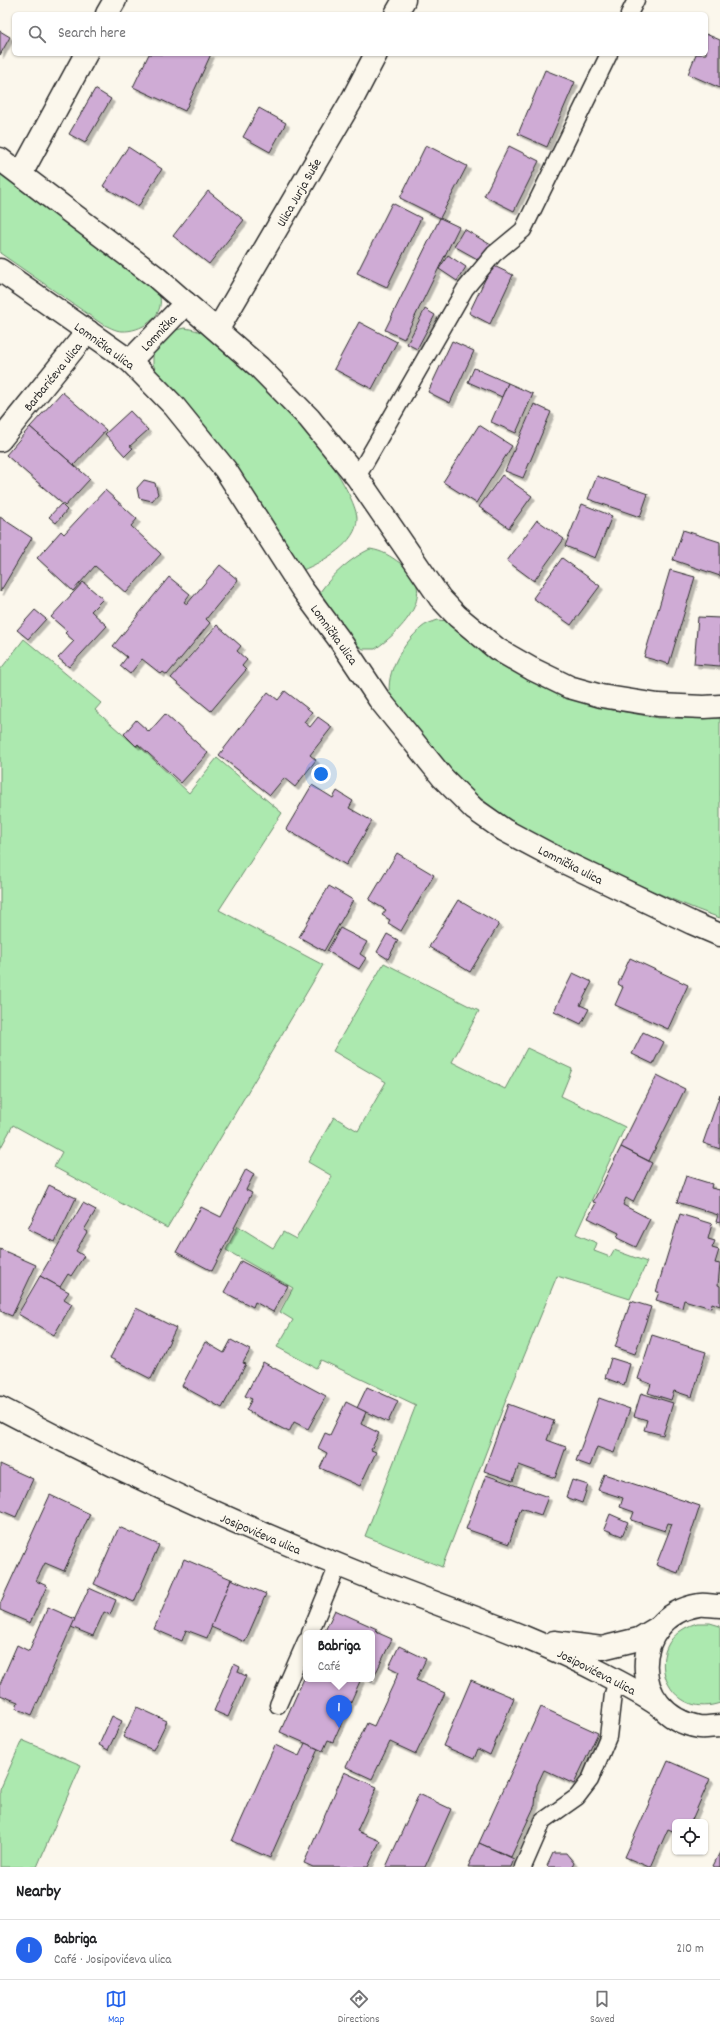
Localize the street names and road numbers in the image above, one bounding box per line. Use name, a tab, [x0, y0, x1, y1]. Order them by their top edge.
street label: Ulica Jurja Suše	[273, 155, 328, 231]
street label: Lomnička	[137, 310, 183, 357]
street label: Lomnička ulica	[69, 319, 138, 376]
street label: Barbarićeva ulica	[20, 338, 88, 416]
street label: Lomnička ulica	[305, 601, 362, 670]
street label: Lomnička ulica	[534, 842, 606, 891]
street label: Josipovićeva ulica	[217, 1510, 304, 1561]
street label: Josipovićeva ulica	[553, 1645, 639, 1702]

